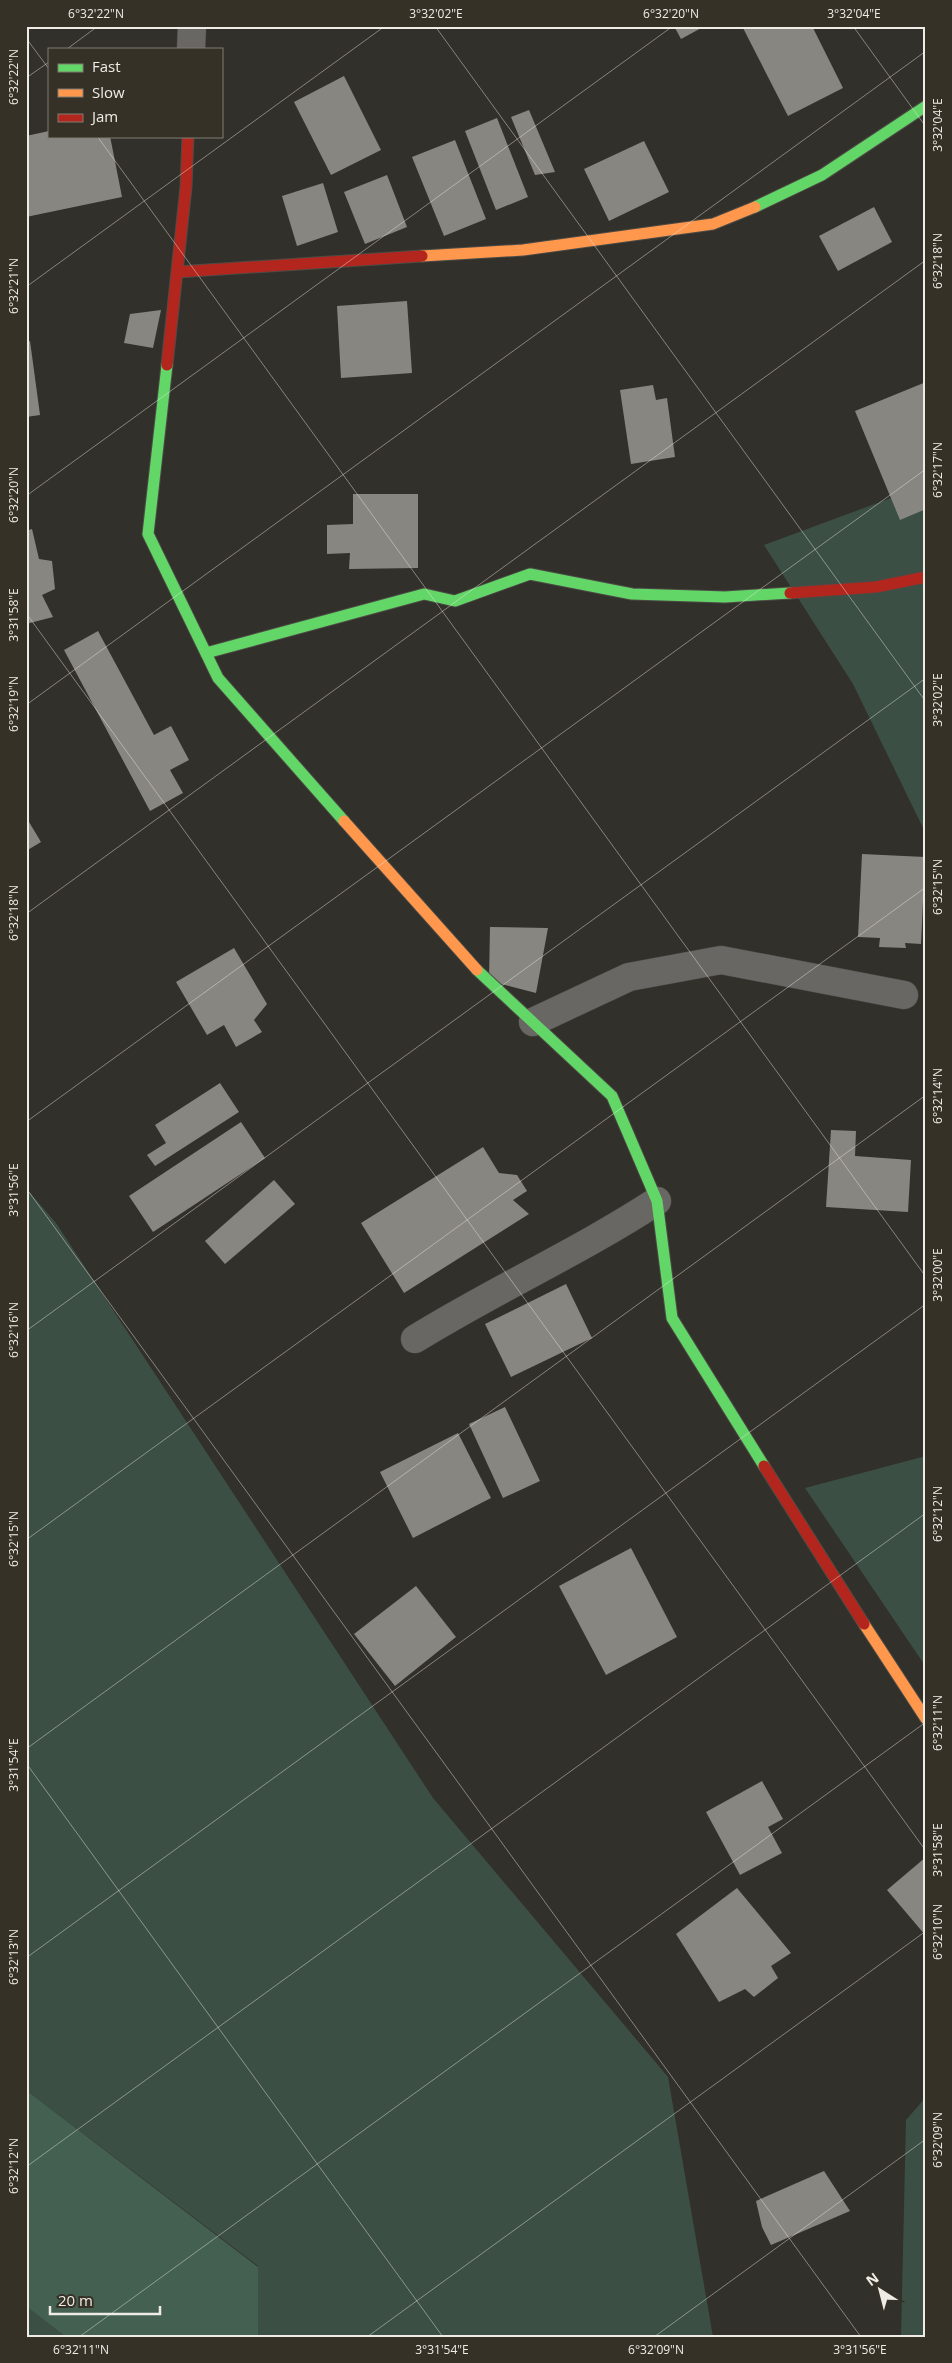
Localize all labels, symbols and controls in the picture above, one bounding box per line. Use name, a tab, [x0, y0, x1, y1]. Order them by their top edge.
text: 6°32'22"N	[68, 5, 124, 22]
text: 3°32'02"E	[409, 5, 463, 22]
text: 6°32'20"N	[643, 5, 699, 22]
text: 3°32'04"E	[827, 5, 881, 22]
legend	[48, 48, 222, 138]
text: 6°32'22"N	[5, 49, 22, 105]
text: Fast	[92, 56, 121, 76]
text: Slow	[92, 82, 125, 102]
text: 3°32'04"E	[929, 98, 946, 152]
text: Jam	[90, 106, 118, 126]
text: 6°32'18"N	[929, 233, 946, 289]
text: 6°32'21"N	[5, 258, 22, 314]
text: 6°32'17"N	[929, 442, 946, 498]
text: 6°32'20"N	[5, 467, 22, 523]
text: 3°31'58"E	[5, 588, 22, 642]
text: 3°32'02"E	[929, 673, 946, 727]
text: 6°32'19"N	[5, 676, 22, 732]
text: 6°32'15"N	[929, 859, 946, 915]
text: 6°32'18"N	[5, 885, 22, 941]
text: 6°32'14"N	[929, 1068, 946, 1124]
text: 3°31'56"E	[5, 1163, 22, 1217]
text: 3°32'00"E	[929, 1248, 946, 1302]
text: 6°32'16"N	[5, 1302, 22, 1358]
text: 6°32'12"N	[929, 1486, 946, 1542]
text: 6°32'15"N	[5, 1511, 22, 1567]
text: 6°32'11"N	[929, 1695, 946, 1751]
text: 3°31'54"E	[5, 1738, 22, 1792]
text: 3°31'58"E	[929, 1823, 946, 1877]
text: 6°32'10"N	[929, 1904, 946, 1960]
text: 6°32'13"N	[5, 1929, 22, 1985]
text: 6°32'09"N	[929, 2112, 946, 2168]
text: 6°32'12"N	[5, 2138, 22, 2194]
north arrow	[854, 2266, 904, 2316]
text: N	[862, 2268, 882, 2290]
scale bar	[50, 2283, 160, 2315]
text: 20 m	[58, 2290, 93, 2310]
text: 6°32'11"N	[53, 2341, 109, 2358]
text: 3°31'54"E	[415, 2341, 469, 2358]
text: 6°32'09"N	[628, 2341, 684, 2358]
text: 3°31'56"E	[833, 2341, 887, 2358]

